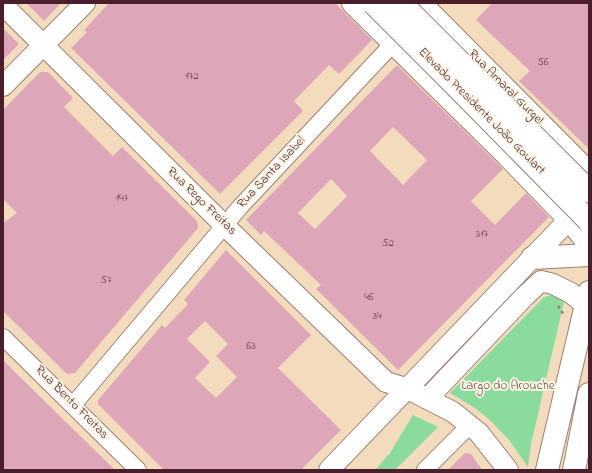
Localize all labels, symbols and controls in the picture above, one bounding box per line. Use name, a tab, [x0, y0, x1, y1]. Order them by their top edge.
street label: Elevado Presidente João Goulart	[414, 45, 548, 179]
street label: Rua Amaral Gurgel	[464, 47, 546, 129]
house number: 56	[537, 56, 549, 70]
house number: 172	[185, 70, 199, 84]
street label: Rua Santa Isabel	[235, 134, 309, 212]
street label: Rua Rego Freitas	[163, 165, 239, 239]
house number: 147	[116, 192, 128, 206]
house number: 317	[476, 228, 488, 242]
house number: 52	[382, 237, 394, 251]
house number: 57	[101, 274, 111, 288]
house number: 46	[364, 291, 374, 305]
house number: 34	[372, 310, 382, 324]
house number: 63	[246, 340, 256, 354]
street label: Rua Bento Freitas	[31, 363, 111, 443]
park label: Largo do Arouche	[461, 379, 555, 395]

